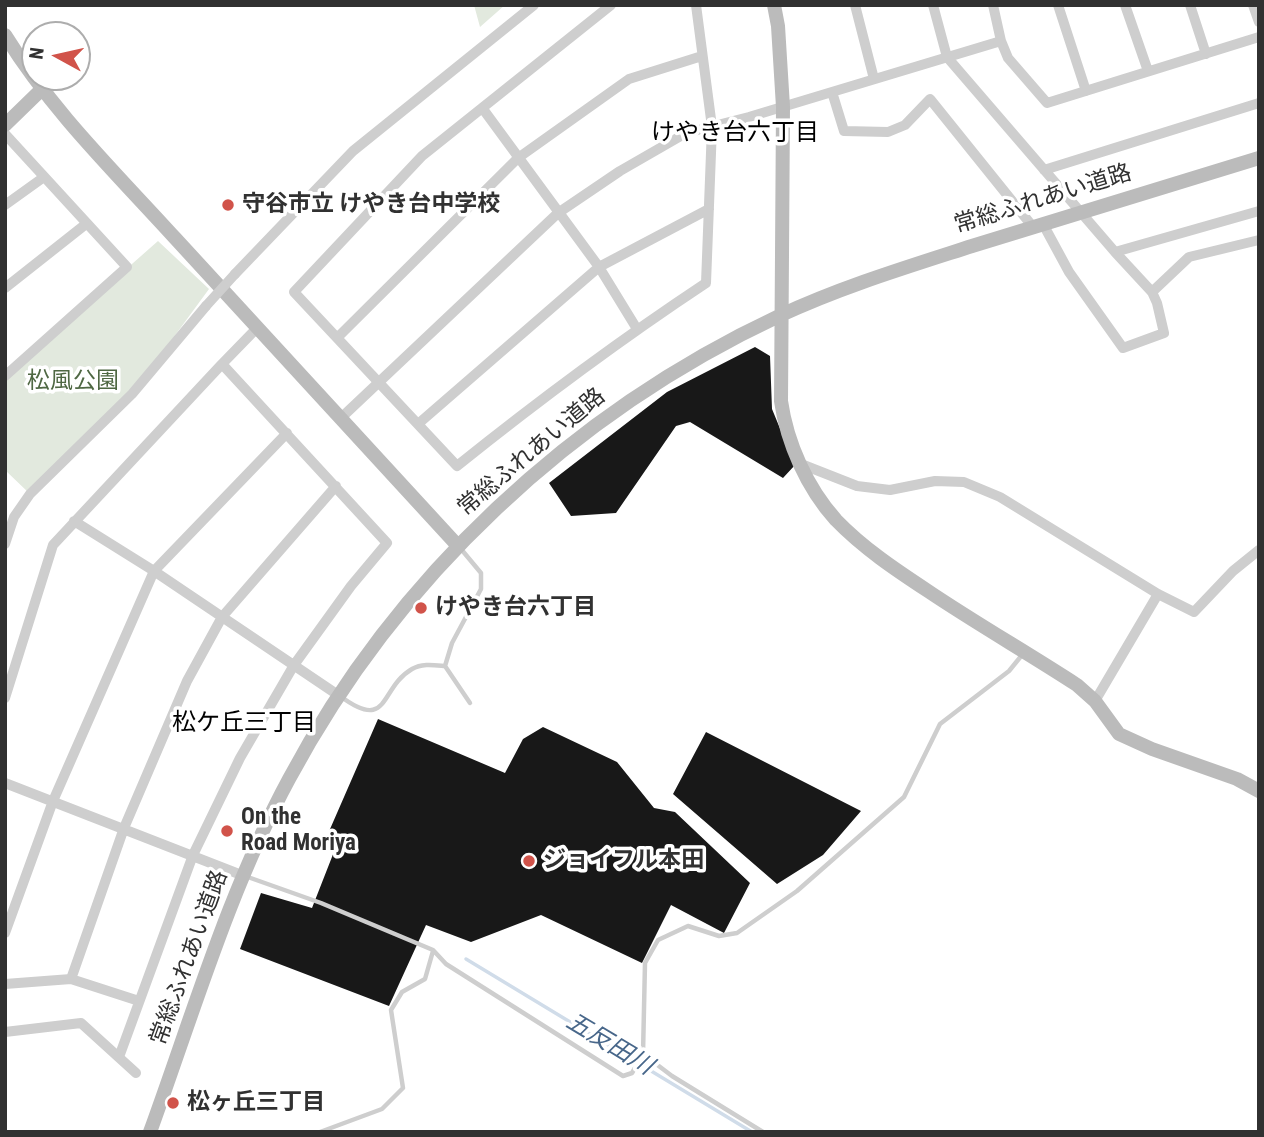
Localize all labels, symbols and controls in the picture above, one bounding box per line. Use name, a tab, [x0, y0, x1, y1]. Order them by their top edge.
north arrow	[21, 21, 91, 91]
text: N	[24, 46, 49, 61]
district label: けやき台六丁目	[651, 120, 819, 148]
street label: 常総ふれあい道路	[951, 160, 1135, 240]
place label: 守谷市立 けやき台中学校	[242, 191, 500, 219]
marker: 守谷市立 けやき台中学校	[220, 197, 236, 213]
park label: 松風公園	[27, 368, 119, 396]
street label: 常総ふれあい道路	[453, 383, 611, 523]
place label: けやき台六丁目	[435, 594, 596, 622]
marker: けやき台六丁目	[413, 600, 429, 616]
district label: 松ケ丘三丁目	[172, 710, 316, 738]
place label: On the Road Moriya	[241, 804, 356, 858]
marker: On the Road Moriya	[219, 823, 235, 839]
place label: ジョイフル本田	[543, 847, 704, 875]
marker: ジョイフル本田	[521, 853, 537, 869]
street label: 常総ふれあい道路	[146, 867, 234, 1049]
water label: 五反田川	[560, 1008, 658, 1082]
place label: 松ヶ丘三丁目	[187, 1089, 325, 1117]
marker: 松ヶ丘三丁目	[165, 1095, 181, 1111]

